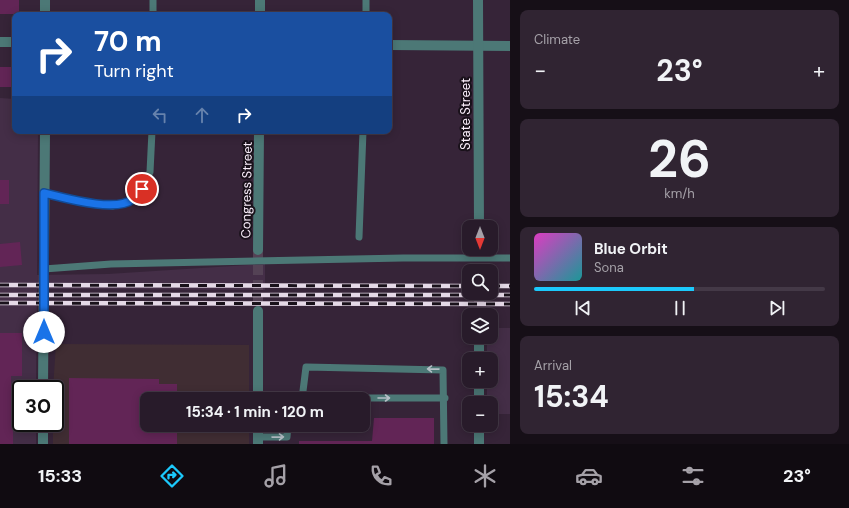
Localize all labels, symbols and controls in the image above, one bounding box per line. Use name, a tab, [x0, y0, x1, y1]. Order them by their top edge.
text: 70 m	[94, 23, 162, 60]
icon: right	[28, 28, 80, 80]
text: Climate	[534, 31, 580, 48]
text: 23°	[656, 51, 703, 90]
text: −	[534, 56, 546, 85]
text: +	[813, 56, 825, 85]
text: Turn right	[94, 59, 174, 83]
street label: State Street	[457, 78, 474, 150]
icon: left	[149, 104, 171, 126]
icon: ahead	[191, 104, 213, 126]
icon: right	[233, 104, 255, 126]
text: 26	[648, 125, 711, 193]
street label: Congress Street	[237, 141, 256, 239]
pin	[125, 172, 159, 206]
icon: arrive	[131, 178, 153, 200]
text: km/h	[664, 185, 695, 202]
north arrow	[462, 220, 498, 256]
map controls	[462, 220, 498, 432]
text: Blue Orbit	[594, 239, 668, 259]
text: Sona	[594, 259, 624, 276]
button: search	[462, 264, 498, 300]
icon: previous	[572, 297, 594, 319]
icon: pause	[669, 297, 691, 319]
icon: next	[766, 297, 788, 319]
button: layers	[462, 308, 498, 344]
position arrow	[23, 311, 65, 353]
button: +	[462, 352, 498, 388]
text: Arrival	[534, 357, 572, 374]
one-way arrow	[427, 366, 440, 373]
text: 15:34	[534, 377, 609, 416]
speed limit sign: 30	[12, 380, 64, 432]
one-way arrow	[377, 394, 390, 402]
button: −	[462, 396, 498, 432]
text: 15:34 · 1 min · 120 m	[186, 402, 324, 422]
one-way arrow	[271, 433, 284, 441]
icon: directions	[158, 462, 186, 490]
icon: music	[262, 462, 290, 490]
icon: phone	[367, 462, 395, 490]
icon: climate	[471, 462, 499, 490]
icon: car	[575, 462, 603, 490]
icon: filters	[679, 462, 707, 490]
text: 15:33	[38, 464, 82, 488]
text: 23°	[783, 464, 811, 488]

